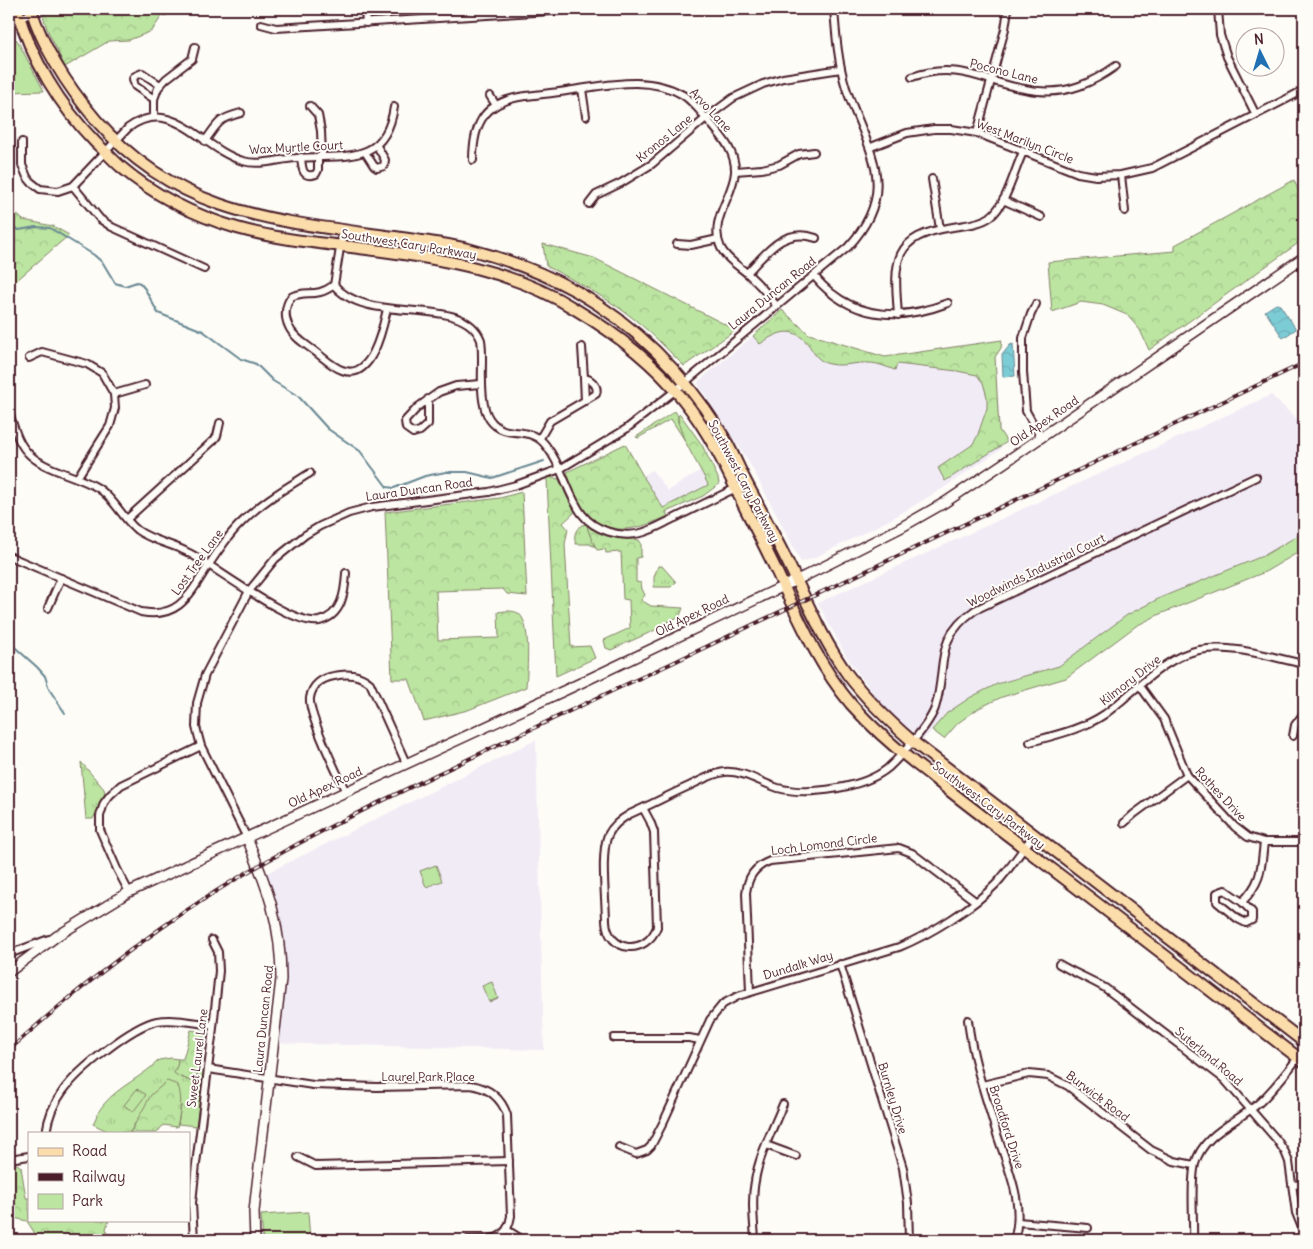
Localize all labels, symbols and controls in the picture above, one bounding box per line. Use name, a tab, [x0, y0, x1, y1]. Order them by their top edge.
north arrow	[1236, 28, 1286, 78]
text: N	[1253, 30, 1264, 48]
street label: Pocono Lane	[968, 55, 1040, 87]
street label: Arvo Lane	[687, 85, 735, 135]
street label: Kronos Lane	[633, 111, 695, 165]
street label: West Marilyn Circle	[974, 115, 1076, 167]
street label: Wax Myrtle Court	[249, 137, 343, 157]
street label: Southwest Cary Parkway	[340, 226, 478, 262]
street label: Laura Duncan Road	[725, 253, 819, 333]
street label: Old Apex Road	[1007, 392, 1081, 450]
street label: Southwest Cary Parkway	[705, 417, 783, 545]
street label: Laura Duncan Road	[364, 474, 474, 504]
street label: Lost Tree Lane	[168, 526, 226, 598]
street label: Woodwinds Industrial Court	[965, 530, 1107, 610]
street label: Old Apex Road	[653, 591, 731, 639]
street label: Kilmory Drive	[1097, 652, 1163, 708]
street label: Southwest Cary Parkway	[930, 758, 1048, 852]
street label: Old Apex Road	[286, 763, 364, 811]
street label: Rothes Drive	[1192, 764, 1250, 824]
street label: Loch Lomond Circle	[770, 830, 878, 858]
street label: Dundalk Way	[761, 947, 835, 983]
street label: Laura Duncan Road	[250, 965, 276, 1073]
street label: Sweet Laurel Lane	[184, 1008, 210, 1108]
street label: Suterland Road	[1172, 1023, 1246, 1089]
street label: Burnley Drive	[875, 1060, 911, 1136]
street label: Burwick Road	[1063, 1067, 1133, 1125]
street label: Laurel Park Place	[381, 1069, 475, 1084]
street label: Broadford Drive	[986, 1083, 1028, 1171]
legend	[28, 1132, 190, 1222]
text: Road	[72, 1141, 107, 1160]
text: Railway	[72, 1167, 126, 1186]
text: Park	[72, 1191, 103, 1210]

